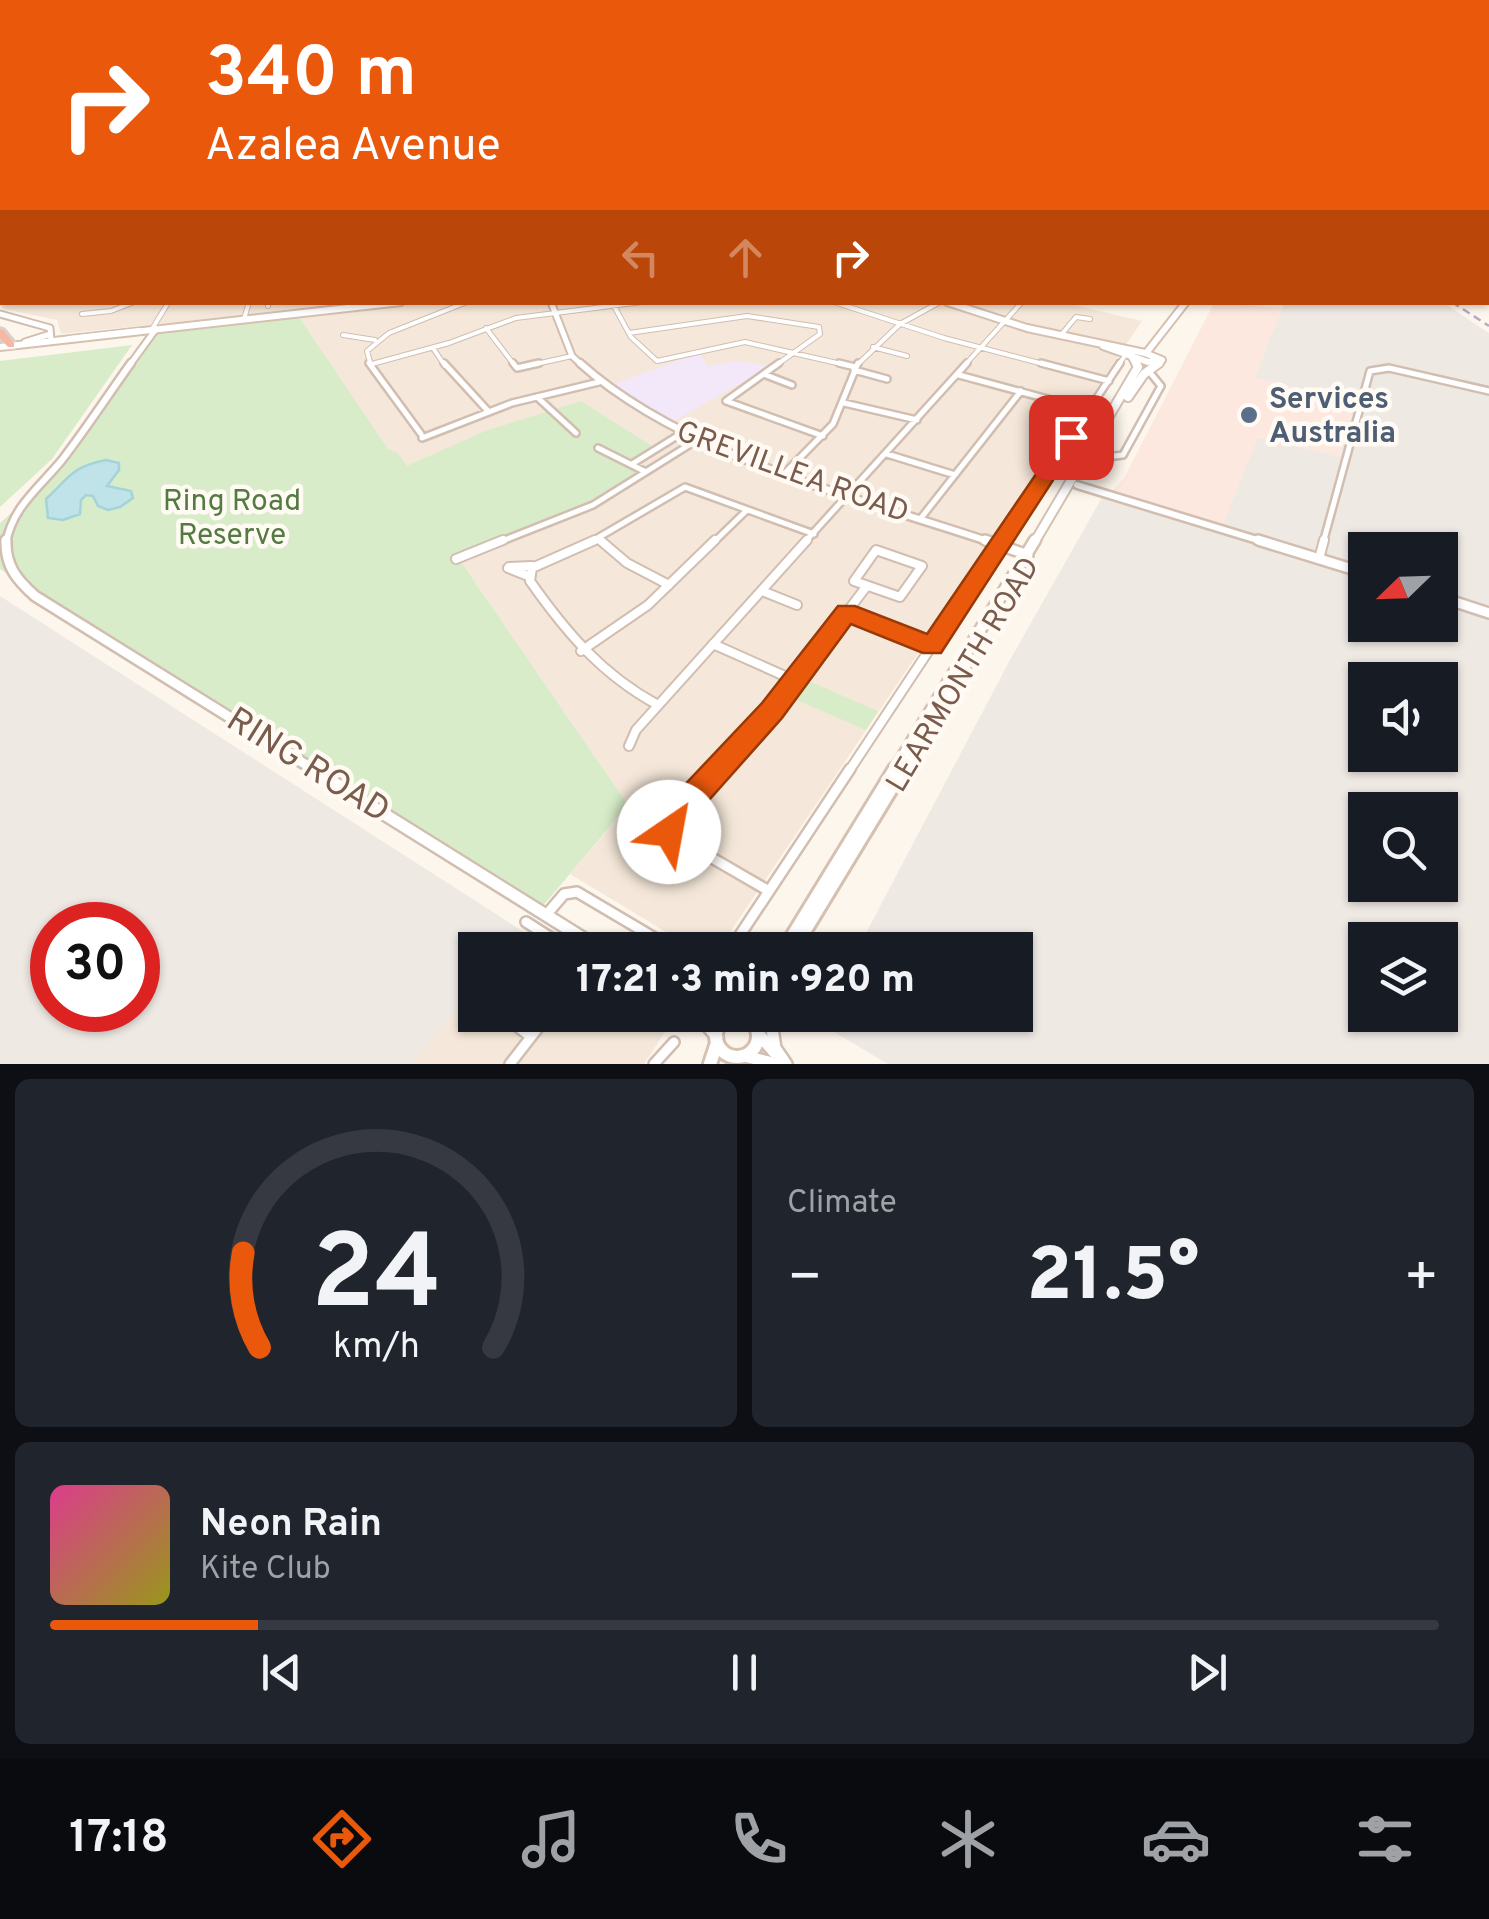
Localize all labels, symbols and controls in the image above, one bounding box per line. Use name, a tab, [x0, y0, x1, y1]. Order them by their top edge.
text: 340 m	[205, 32, 417, 121]
icon: right	[40, 40, 170, 170]
text: Azalea Avenue	[205, 119, 501, 176]
icon: left	[613, 230, 668, 285]
icon: ahead	[718, 230, 773, 285]
icon: right	[823, 230, 878, 285]
place label: Services Australia	[1269, 382, 1396, 453]
pin	[1029, 395, 1114, 480]
marker: Services Australia	[1238, 404, 1260, 426]
icon: arrive	[1044, 410, 1099, 465]
street label: GREVILLEA ROAD	[671, 414, 913, 533]
park label: Ring Road Reserve	[163, 484, 301, 555]
north arrow	[1348, 532, 1458, 642]
map controls	[1348, 532, 1458, 1032]
street label: LEARMONTH ROAD	[879, 551, 1049, 800]
button: sound	[1348, 662, 1458, 772]
street label: RING ROAD	[218, 699, 397, 834]
position arrow	[617, 780, 721, 884]
button: search	[1348, 792, 1458, 902]
speed limit sign: 30	[30, 902, 160, 1032]
button: layers	[1348, 922, 1458, 1032]
text: 17:21 · 3 min · 920 m	[576, 957, 915, 1006]
text: Climate	[787, 1184, 897, 1224]
text: 24	[311, 1213, 441, 1345]
text: 21.5°	[1027, 1232, 1199, 1327]
text: −	[787, 1245, 822, 1315]
text: +	[1404, 1245, 1439, 1315]
text: km/h	[333, 1325, 419, 1371]
text: Neon Rain	[200, 1501, 382, 1550]
text: Kite Club	[200, 1550, 331, 1590]
icon: previous	[254, 1645, 309, 1700]
icon: pause	[717, 1645, 772, 1700]
icon: next	[1180, 1645, 1235, 1700]
icon: directions	[307, 1804, 377, 1874]
icon: music	[516, 1804, 586, 1874]
icon: phone	[724, 1804, 794, 1874]
icon: climate	[933, 1804, 1003, 1874]
icon: car	[1141, 1804, 1211, 1874]
icon: filters	[1350, 1804, 1420, 1874]
text: 17:18	[69, 1811, 169, 1868]

